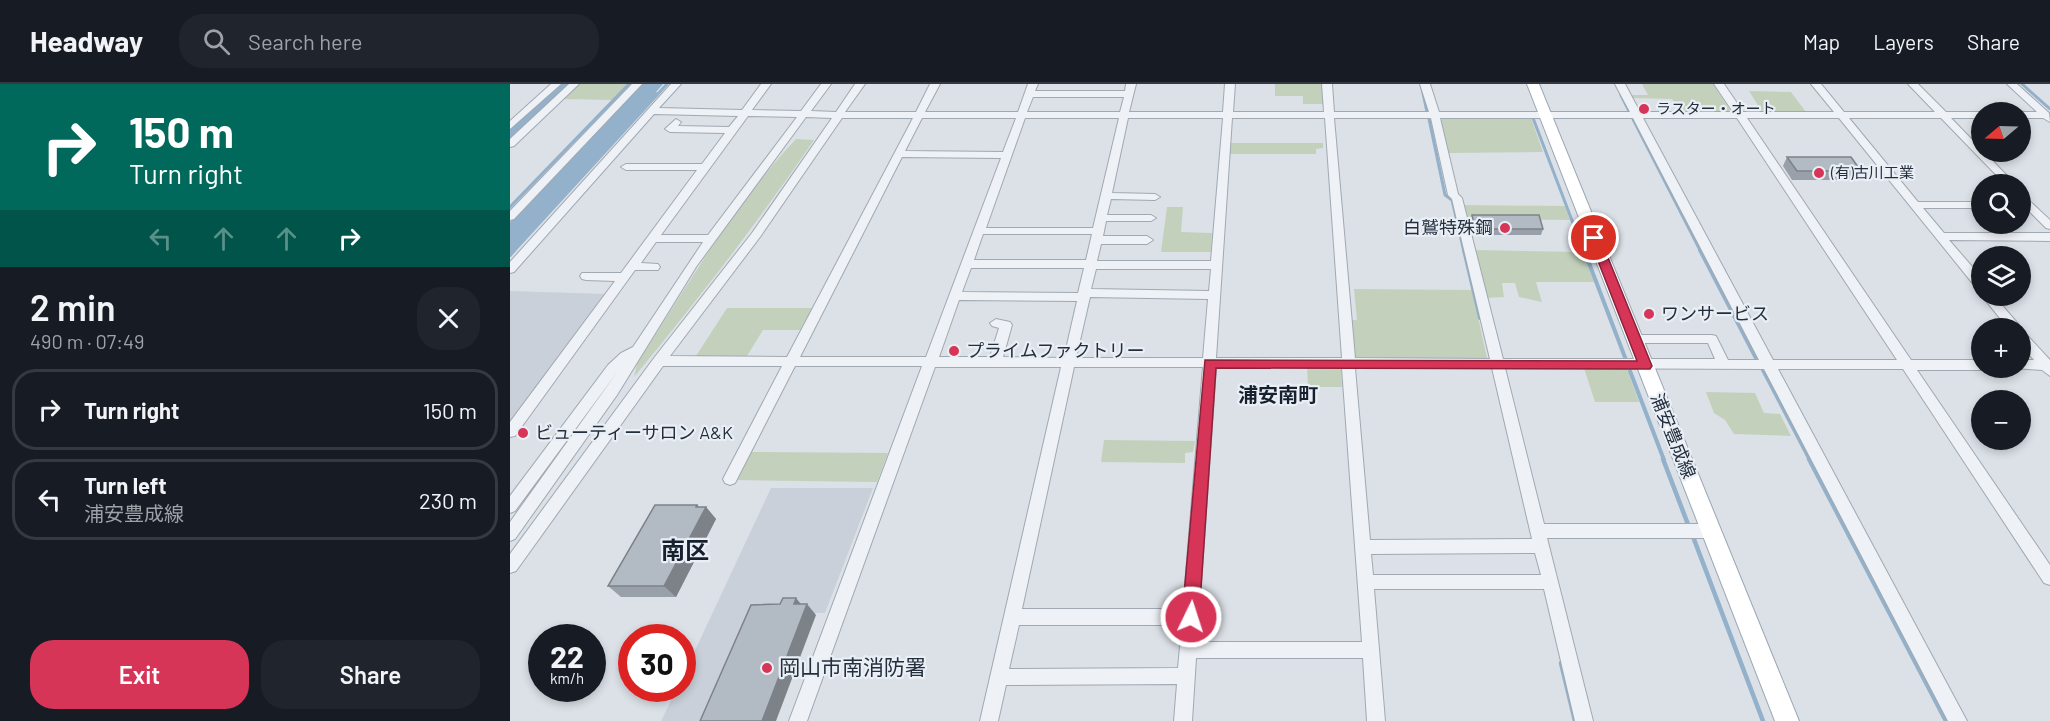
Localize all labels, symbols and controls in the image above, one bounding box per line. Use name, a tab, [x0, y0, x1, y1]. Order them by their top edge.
search box	[179, 14, 599, 68]
text: Headway	[30, 24, 143, 58]
icon: search	[200, 25, 233, 58]
text: Search here	[248, 28, 362, 54]
text: Map	[1803, 29, 1840, 54]
text: Layers	[1873, 29, 1934, 54]
text: Share	[1967, 29, 2020, 54]
place label: ラスター・オート	[1656, 99, 1776, 117]
marker: ラスター・オート	[1637, 102, 1651, 116]
north arrow	[1971, 102, 2031, 162]
map controls	[1971, 102, 2031, 450]
text: 150 m	[129, 106, 234, 156]
icon: right	[30, 108, 108, 186]
text: Turn right	[129, 157, 243, 189]
place label: (有)古川工業	[1830, 163, 1914, 181]
marker: (有)古川工業	[1812, 166, 1826, 180]
button: search	[1971, 174, 2031, 234]
pin	[1568, 212, 1619, 263]
place label: 白鷲特殊鋼	[1403, 216, 1493, 238]
marker: 白鷲特殊鋼	[1498, 221, 1512, 235]
icon: arrive	[1577, 221, 1610, 254]
icon: left	[144, 222, 177, 255]
icon: ahead	[207, 222, 240, 255]
icon: ahead	[270, 222, 303, 255]
icon: right	[333, 222, 366, 255]
button: layers	[1971, 246, 2031, 306]
text: 2 min	[30, 285, 116, 328]
button: close	[417, 287, 480, 350]
place label: ワンサービス	[1661, 302, 1769, 324]
marker: ワンサービス	[1642, 307, 1656, 321]
button: +	[1971, 318, 2031, 378]
text: 490 m · 07:49	[30, 329, 144, 353]
place label: プライムファクトリー	[966, 339, 1145, 361]
marker: プライムファクトリー	[947, 344, 961, 358]
district label: 浦安南町	[1238, 382, 1318, 406]
street label: 浦安豊成線	[1647, 390, 1701, 481]
button: −	[1971, 390, 2031, 450]
icon: right	[33, 393, 66, 426]
text: Turn right	[84, 397, 179, 423]
text: 150 m	[423, 397, 477, 423]
place label: ビューティーサロン A&K	[535, 421, 733, 443]
marker: ビューティーサロン A&K	[516, 426, 530, 440]
text: Turn left	[84, 472, 167, 498]
icon: left	[33, 483, 66, 516]
text: 230 m	[419, 487, 477, 513]
text: 浦安豊成線	[84, 501, 184, 525]
district label: 南区	[661, 535, 709, 564]
position arrow	[1159, 585, 1223, 649]
speed limit sign: 30	[618, 624, 696, 702]
text: 22	[550, 638, 584, 674]
button: Exit	[30, 640, 249, 709]
button: Share	[261, 640, 480, 709]
place label: 岡山市南消防署	[779, 654, 926, 679]
marker: 岡山市南消防署	[760, 661, 774, 675]
text: km/h	[550, 669, 584, 687]

